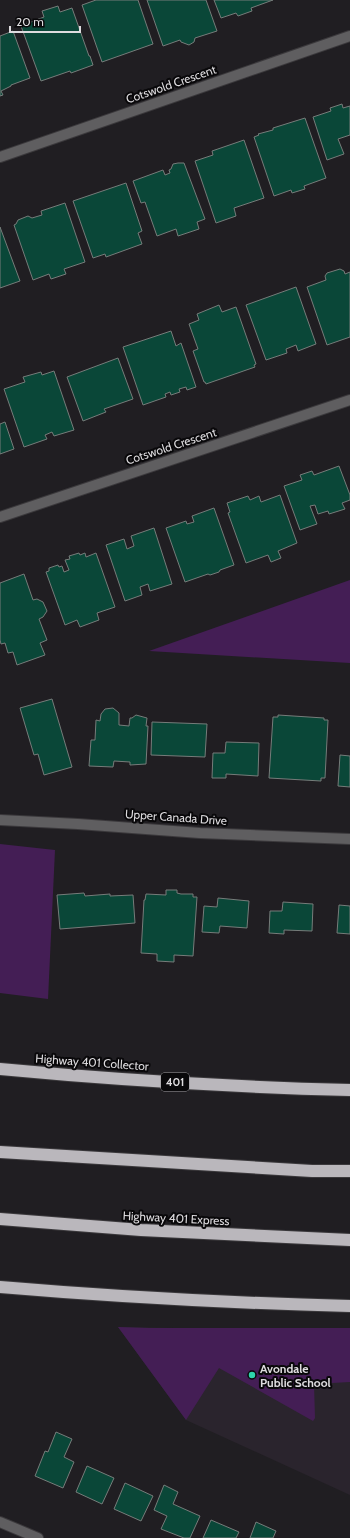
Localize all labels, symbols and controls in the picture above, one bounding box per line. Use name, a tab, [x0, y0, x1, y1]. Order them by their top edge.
scale bar	[10, 8, 80, 34]
text: 20 m	[16, 14, 44, 29]
street label: Cotswold Crescent	[124, 62, 218, 106]
street label: Cotswold Crescent	[124, 424, 218, 468]
street label: Upper Canada Drive	[125, 806, 227, 828]
street label: Highway 401 Collector	[35, 1051, 149, 1073]
road number: 401	[161, 1073, 189, 1091]
street label: Highway 401 Express	[122, 1208, 230, 1228]
place label: Avondale Public School	[260, 1361, 331, 1390]
marker: Avondale Public School	[247, 1370, 257, 1380]

